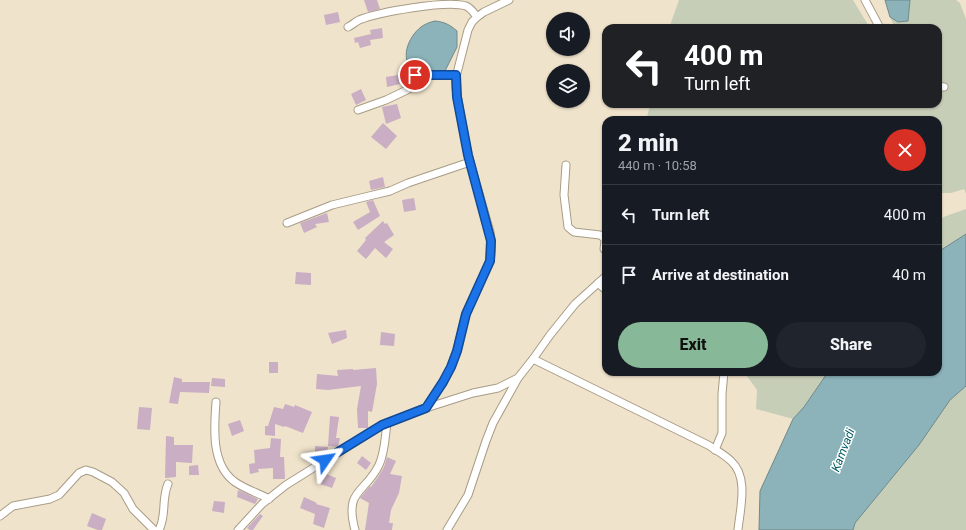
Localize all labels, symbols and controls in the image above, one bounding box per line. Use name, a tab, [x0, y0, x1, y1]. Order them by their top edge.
map controls	[546, 12, 590, 108]
button: sound	[546, 12, 590, 56]
text: 400 m	[684, 39, 763, 72]
icon: left	[618, 40, 670, 92]
pin	[398, 58, 432, 92]
icon: arrive	[404, 64, 426, 86]
button: layers	[546, 64, 590, 108]
text: Turn left	[684, 73, 750, 94]
text: 2 min	[618, 129, 679, 157]
button: close	[884, 129, 926, 171]
text: 440 m · 10:58	[618, 158, 697, 173]
icon: left	[618, 204, 640, 226]
text: Turn left	[652, 206, 709, 224]
text: 400 m	[884, 206, 926, 224]
icon: arrive	[618, 264, 640, 286]
text: Arrive at destination	[652, 266, 789, 284]
text: 40 m	[892, 266, 926, 284]
button: Exit	[618, 322, 768, 368]
button: Share	[776, 322, 926, 368]
water label: Kamvadi	[828, 426, 858, 474]
position arrow	[304, 439, 346, 481]

